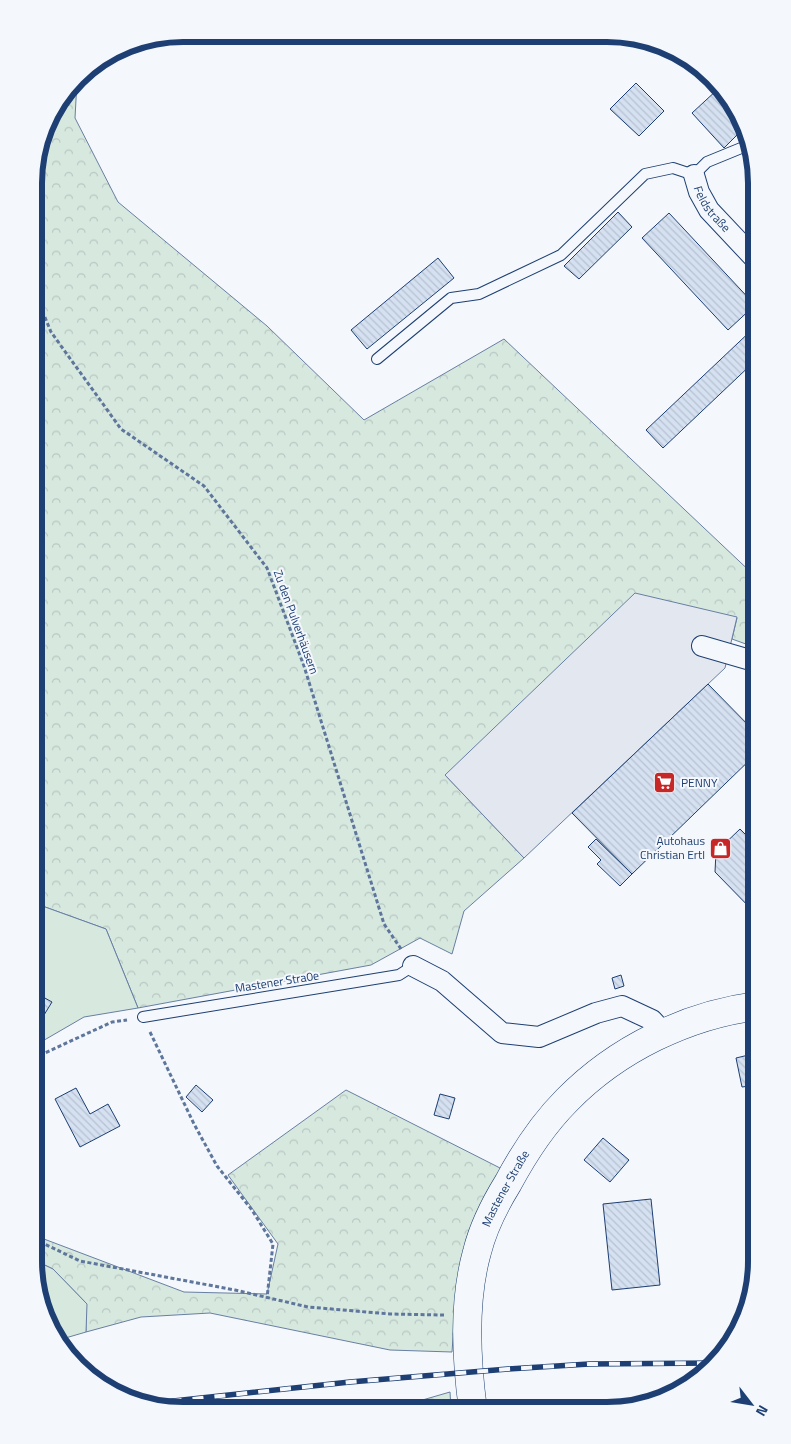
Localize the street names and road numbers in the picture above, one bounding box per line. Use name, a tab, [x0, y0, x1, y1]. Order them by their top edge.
street label: Feldstraße	[689, 184, 735, 236]
street label: Zu den Pulverhäusern	[269, 567, 324, 677]
street label: Mastener Stra0e	[234, 965, 320, 998]
street label: Mastener Straße	[476, 1146, 534, 1230]

